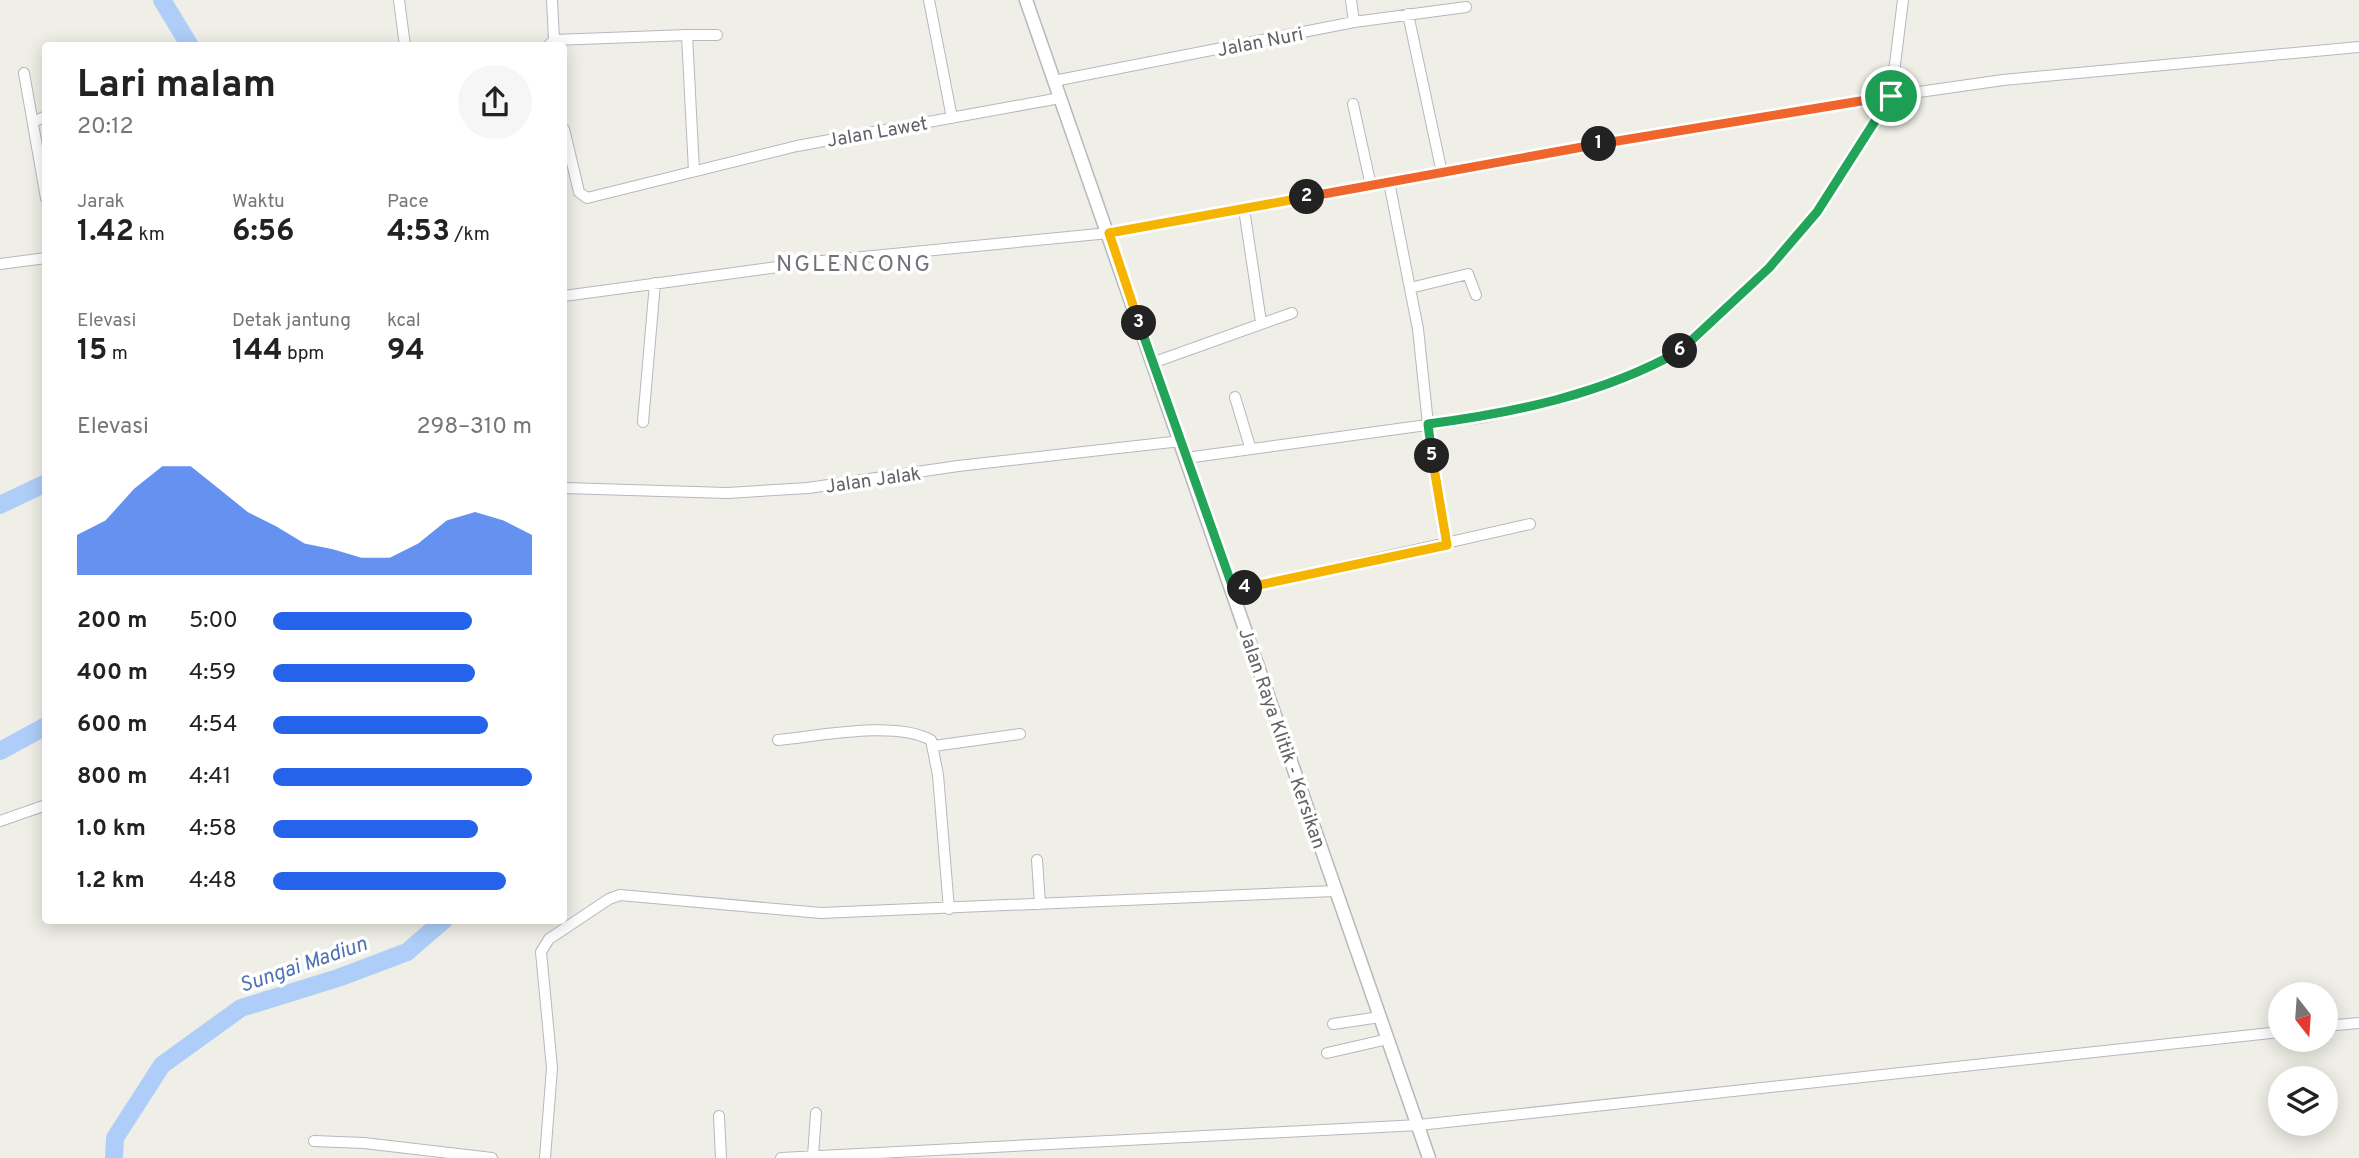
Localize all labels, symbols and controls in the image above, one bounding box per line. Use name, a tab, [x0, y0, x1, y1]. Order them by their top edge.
street label: Jalan Nuri	[1215, 23, 1305, 63]
text: Lari malam	[77, 62, 276, 111]
button: share	[458, 65, 532, 139]
pin	[1861, 66, 1921, 126]
icon: arrive	[1872, 77, 1910, 115]
street label: Jalan Lawet	[825, 112, 930, 154]
text: 20:12	[77, 113, 134, 142]
pin: 1	[1582, 127, 1616, 162]
text: 1	[1595, 131, 1602, 155]
pin: 2	[1290, 180, 1324, 214]
text: 2	[1301, 184, 1312, 208]
text: Jarak	[77, 190, 125, 214]
text: Waktu	[232, 190, 285, 214]
text: Pace	[387, 190, 429, 214]
text: 1.42	[77, 214, 134, 251]
text: 6:56	[232, 214, 295, 251]
text: 4:53	[387, 214, 450, 251]
text: km	[134, 223, 165, 247]
text: /km	[450, 223, 490, 247]
district label: NGLENCONG	[776, 251, 932, 280]
pin: 3	[1122, 306, 1156, 340]
text: Elevasi	[77, 309, 136, 333]
text: Detak jantung	[232, 309, 351, 333]
text: kcal	[387, 309, 421, 333]
text: 3	[1133, 310, 1144, 334]
text: 15	[77, 333, 107, 370]
text: 144	[232, 333, 283, 370]
text: 94	[387, 333, 425, 370]
pin: 6	[1662, 334, 1698, 368]
text: 6	[1674, 338, 1685, 362]
text: m	[107, 342, 128, 366]
text: bpm	[283, 342, 324, 366]
text: Elevasi	[77, 413, 149, 442]
text: 298–310 m	[416, 413, 532, 442]
pin: 5	[1414, 438, 1450, 474]
text: 5	[1426, 443, 1437, 467]
street label: Jalan Jalak	[824, 462, 923, 500]
pin: 4	[1228, 570, 1262, 606]
text: 4	[1238, 575, 1251, 599]
text: 200 m	[77, 607, 147, 636]
text: 5:00	[189, 607, 238, 636]
street label: Jalan Raya Klitik - Kersikan	[1232, 625, 1330, 852]
text: 400 m	[77, 659, 148, 688]
text: 4:59	[189, 659, 236, 688]
text: 600 m	[77, 711, 147, 740]
text: 4:54	[189, 711, 237, 740]
text: 800 m	[77, 763, 147, 792]
text: 4:41	[189, 763, 231, 792]
text: 1.0 km	[77, 815, 146, 844]
text: 4:58	[189, 815, 237, 844]
text: 1.2 km	[77, 867, 145, 896]
text: 4:48	[189, 867, 237, 896]
water label: Sungai Madiun	[236, 931, 371, 1000]
north arrow	[2268, 982, 2338, 1052]
map controls	[2268, 982, 2338, 1136]
button: layers	[2268, 1066, 2338, 1136]

